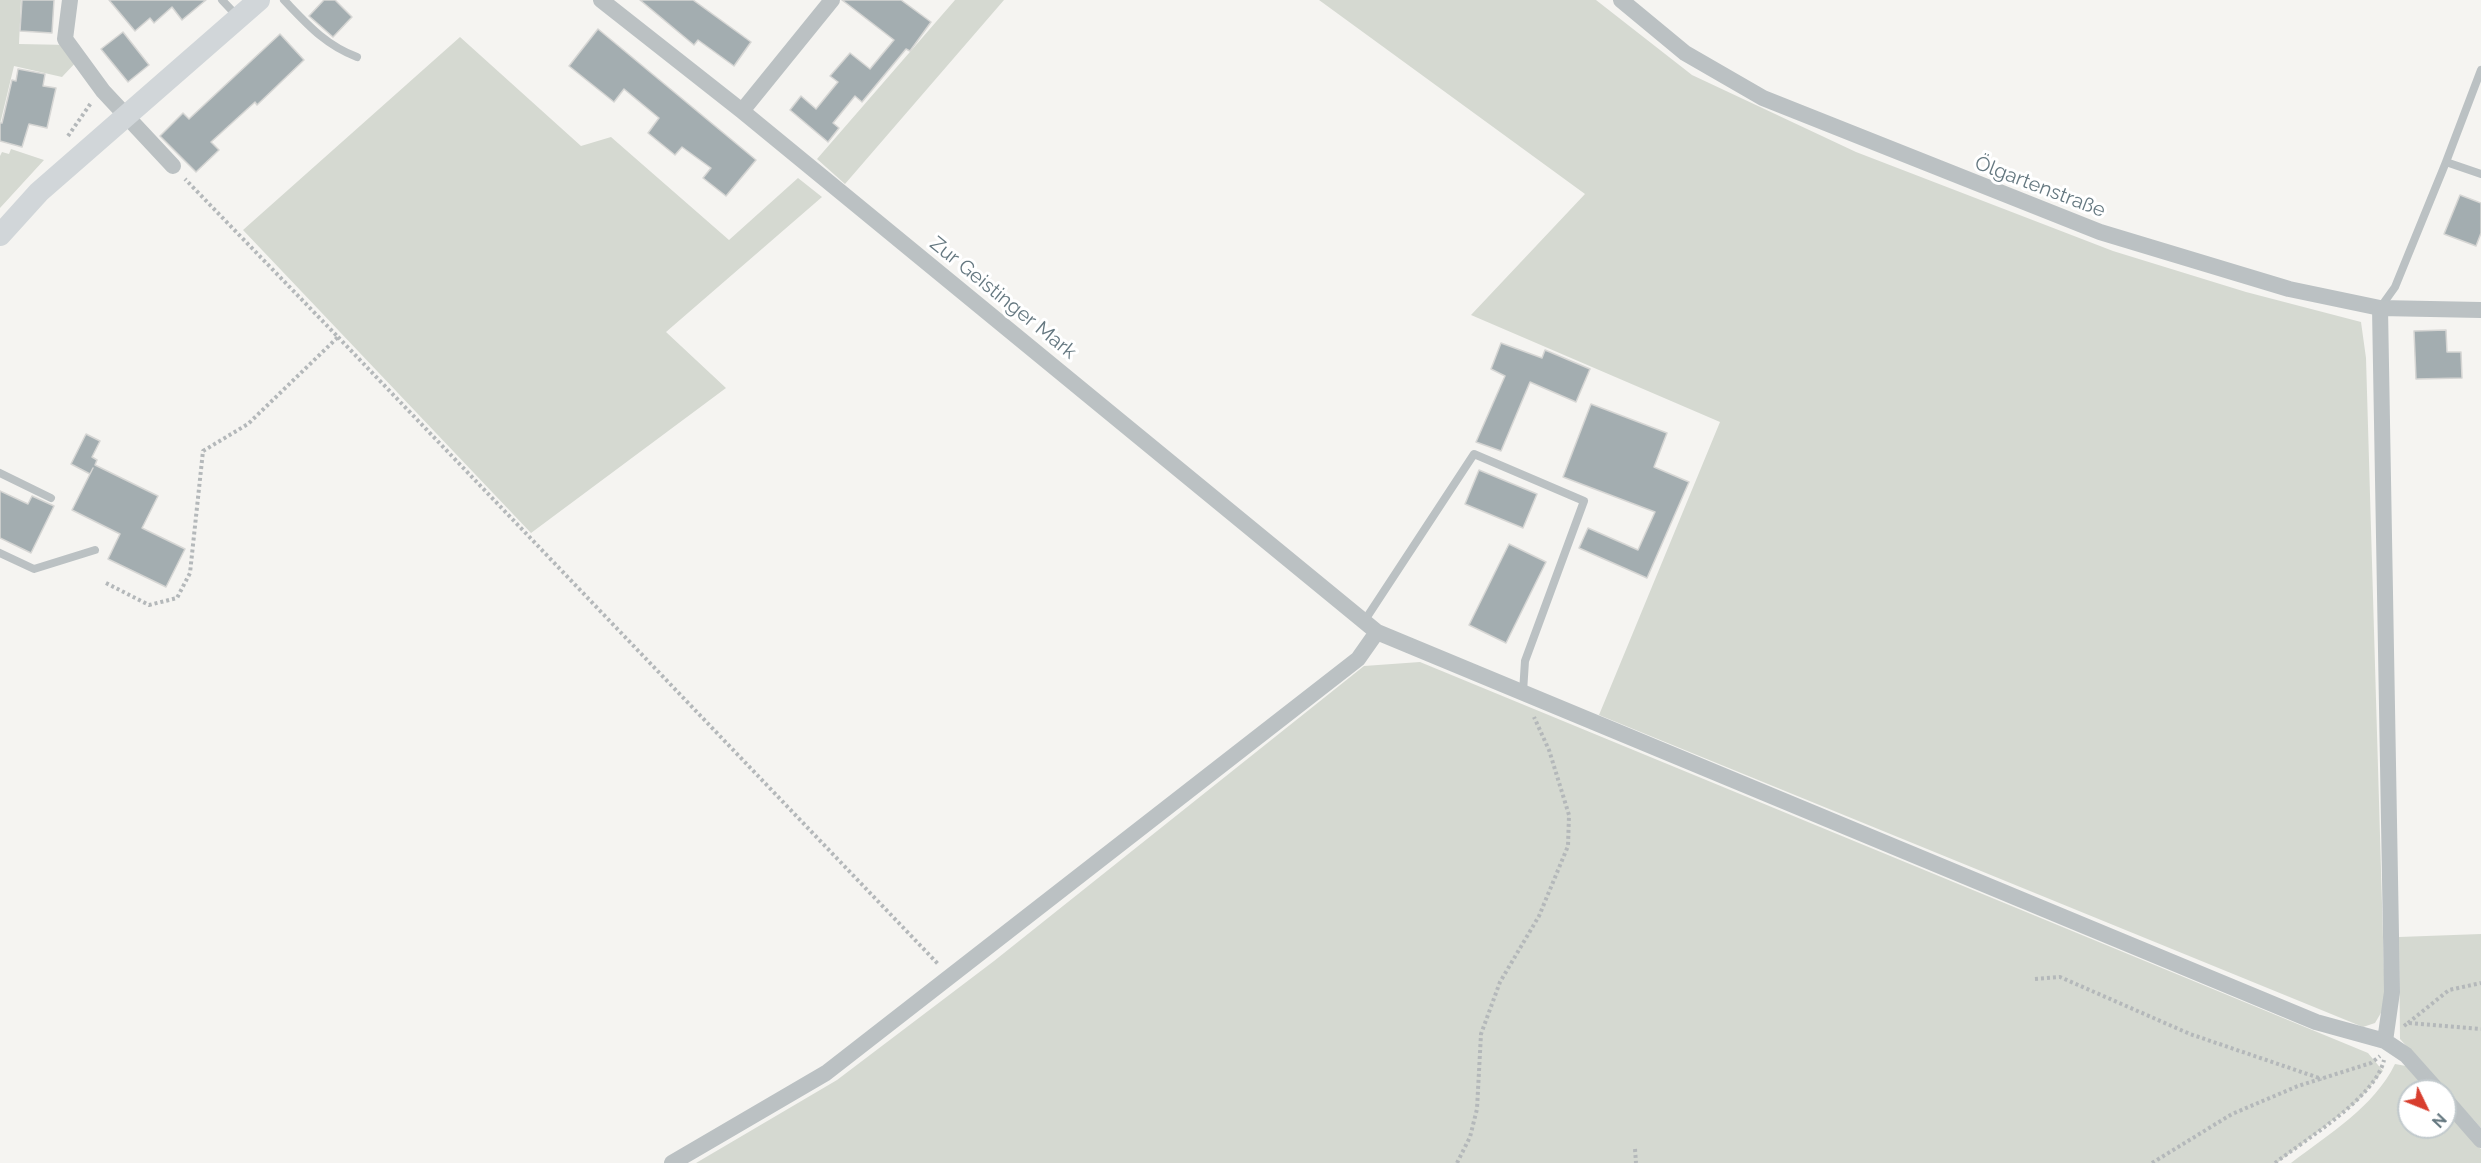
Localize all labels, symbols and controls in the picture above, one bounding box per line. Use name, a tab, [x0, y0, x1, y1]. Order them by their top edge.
street label: Ölgartenstraße	[1971, 151, 2109, 223]
street label: Zur Geistinger Mark	[925, 232, 1081, 364]
north arrow	[2397, 1079, 2457, 1139]
text: N	[2428, 1109, 2450, 1131]

